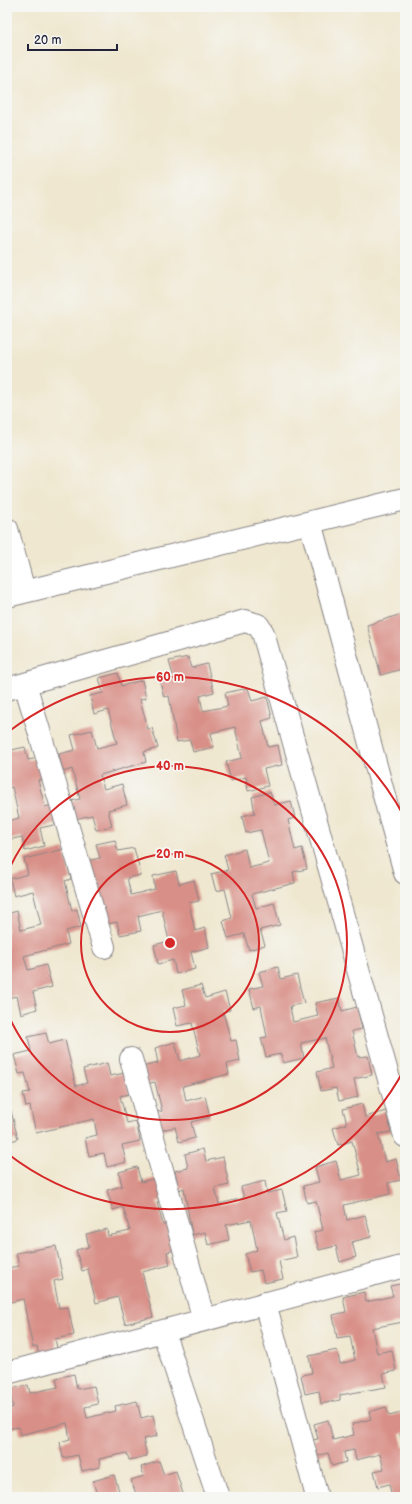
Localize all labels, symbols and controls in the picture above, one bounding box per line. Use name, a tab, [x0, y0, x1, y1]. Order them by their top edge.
scale bar	[28, 26, 117, 52]
text: 20 m	[34, 33, 61, 48]
text: 60 m	[156, 670, 184, 685]
text: 40 m	[156, 759, 184, 774]
text: 20 m	[156, 847, 184, 862]
centre of rings	[163, 936, 177, 950]

